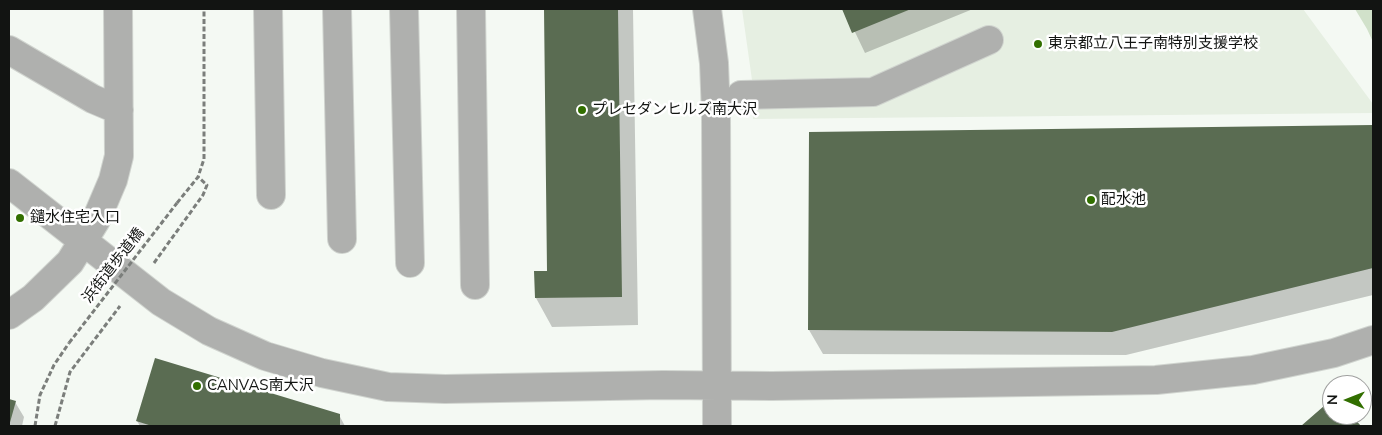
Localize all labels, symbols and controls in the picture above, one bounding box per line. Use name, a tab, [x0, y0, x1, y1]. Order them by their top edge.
place label: 東京都立八王子南特別支援学校	[1048, 35, 1258, 53]
marker: 東京都立八王子南特別支援学校	[1032, 38, 1044, 50]
place label: プレセダンヒルズ南大沢	[592, 101, 757, 119]
marker: プレセダンヒルズ南大沢	[576, 104, 588, 116]
place label: 配水池	[1101, 191, 1146, 209]
marker: 配水池	[1085, 194, 1097, 206]
place label: 鑓水住宅入口	[30, 209, 120, 227]
marker: 鑓水住宅入口	[14, 212, 26, 224]
street label: 浜街道歩道橋	[79, 225, 149, 307]
north arrow	[1322, 375, 1372, 425]
place label: CANVAS南大沢	[207, 377, 313, 395]
marker: CANVAS南大沢	[191, 380, 203, 392]
text: N	[1323, 394, 1342, 405]

